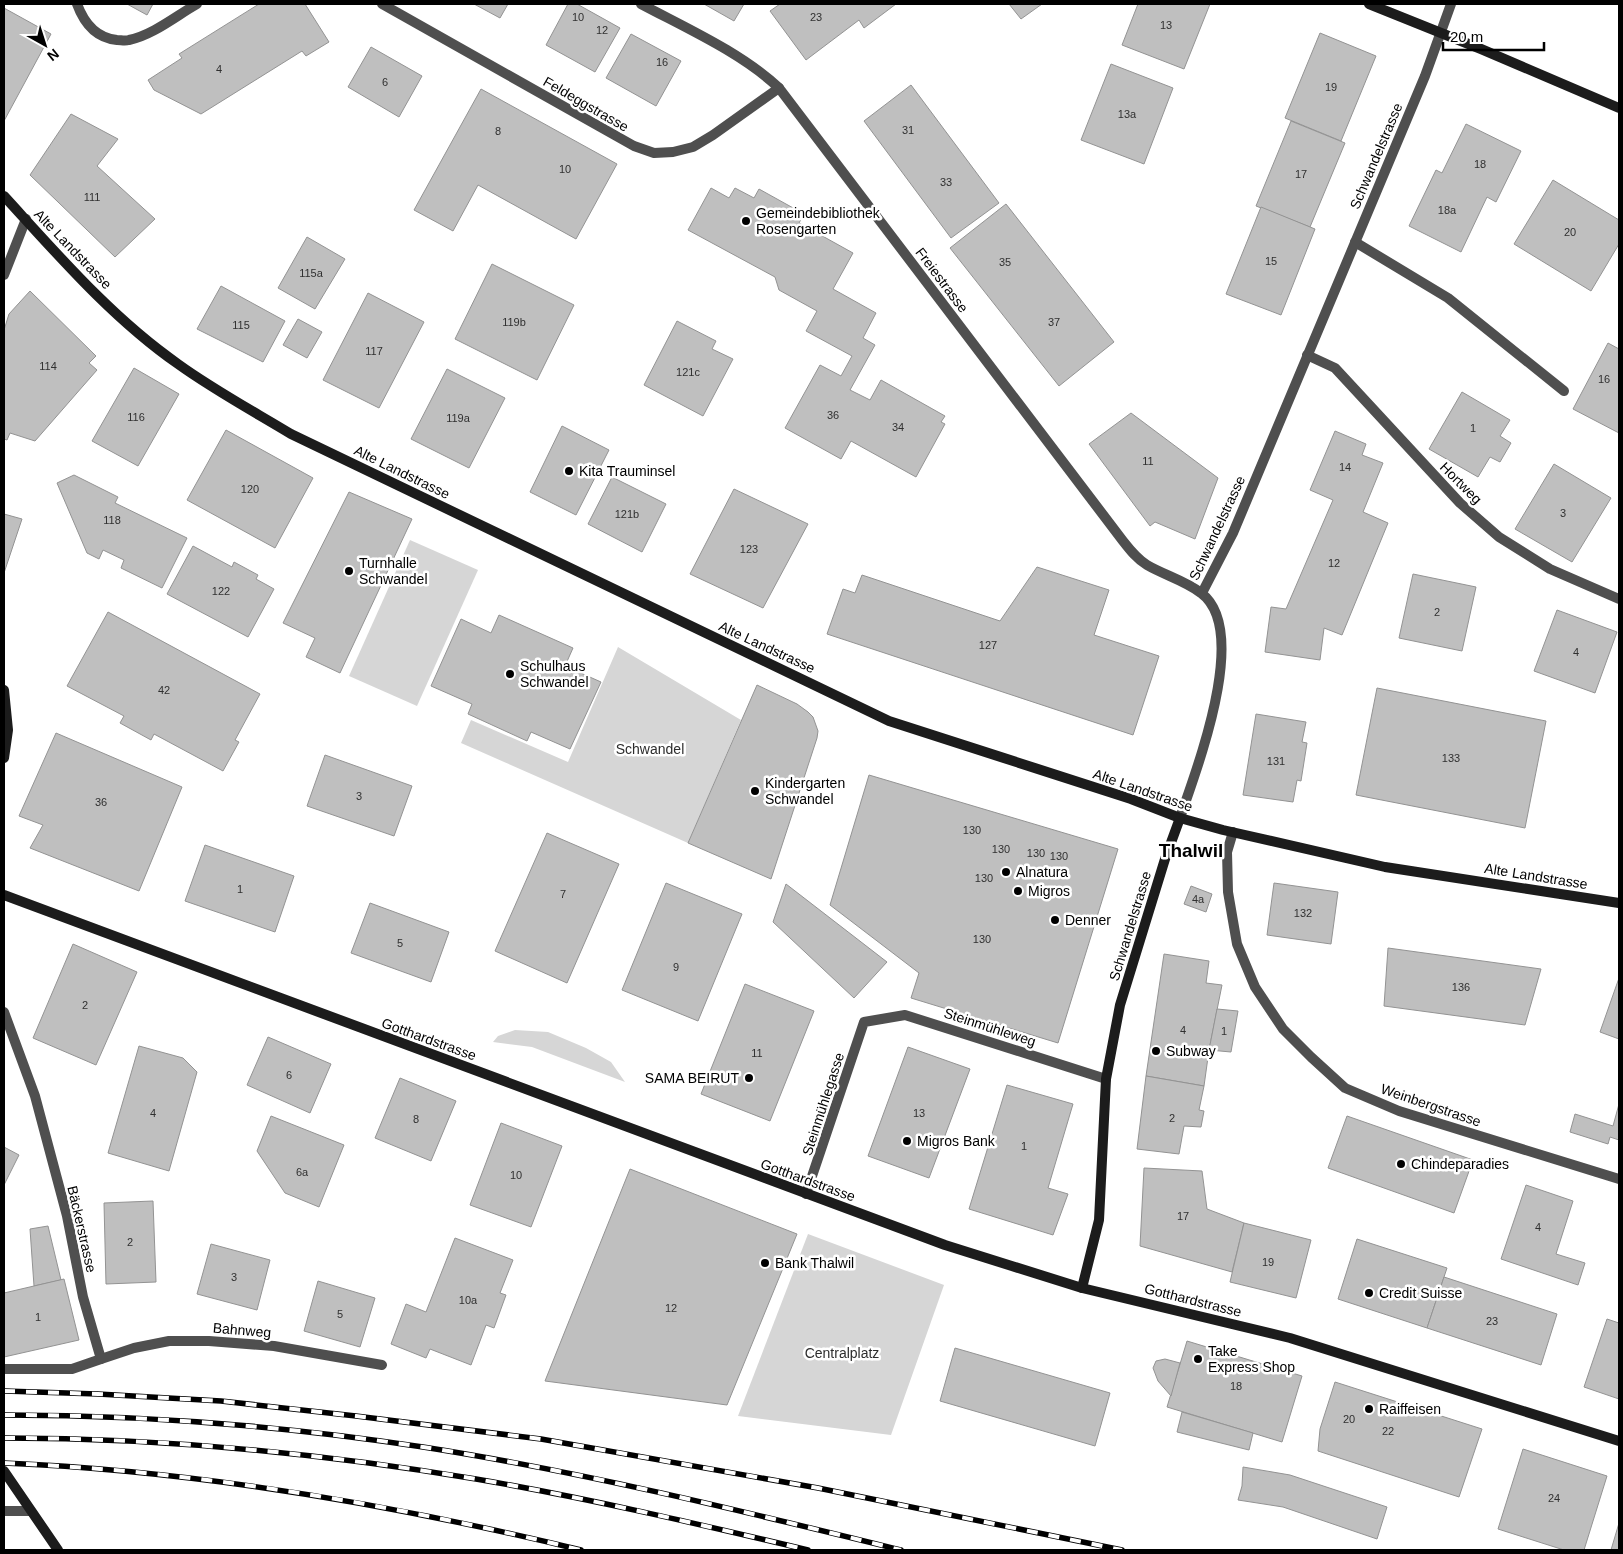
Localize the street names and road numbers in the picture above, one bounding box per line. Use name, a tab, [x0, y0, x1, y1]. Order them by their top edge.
street label: Feldeggstrasse	[541, 73, 632, 135]
street label: Schwandelstrasse	[1346, 100, 1406, 211]
street label: Alte Landstrasse	[31, 206, 115, 292]
street label: Freiestrasse	[912, 244, 972, 316]
street label: Alte Landstrasse	[352, 442, 453, 502]
street label: Hortweg	[1437, 459, 1485, 507]
street label: Schwandelstrasse	[1186, 473, 1248, 583]
street label: Alte Landstrasse	[716, 618, 818, 676]
street label: Alte Landstrasse	[1091, 765, 1195, 815]
street label: Alte Landstrasse	[1483, 860, 1589, 892]
street label: Schwandelstrasse	[1106, 869, 1154, 983]
street label: Steinmühleweg	[942, 1005, 1038, 1049]
street label: Gotthardstrasse	[379, 1014, 479, 1064]
street label: Steinmühlegasse	[799, 1050, 847, 1158]
street label: Weinbergstrasse	[1379, 1080, 1483, 1130]
street label: Gotthardstrasse	[758, 1155, 858, 1205]
street label: Bäckerstrasse	[64, 1184, 100, 1274]
street label: Gotthardstrasse	[1143, 1280, 1243, 1320]
street label: Bahnweg	[212, 1319, 272, 1341]

